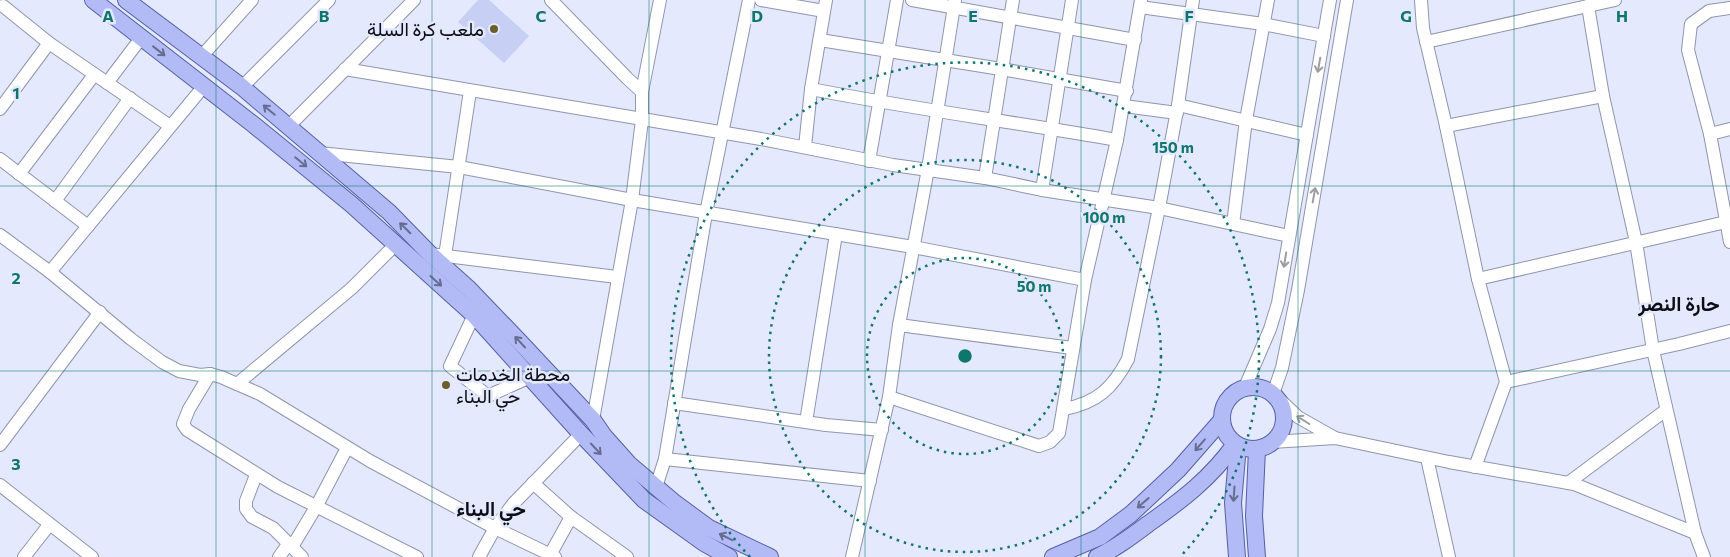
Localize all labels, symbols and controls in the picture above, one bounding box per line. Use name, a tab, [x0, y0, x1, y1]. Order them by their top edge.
text: A	[102, 6, 114, 25]
text: B	[319, 6, 330, 25]
text: C	[536, 6, 547, 25]
text: D	[751, 6, 763, 25]
text: E	[968, 6, 978, 25]
text: F	[1184, 6, 1194, 25]
text: G	[1400, 6, 1412, 25]
text: H	[1616, 6, 1628, 25]
place label: ملعب كرة السلة	[367, 17, 484, 41]
marker: ملعب كرة السلة	[488, 23, 500, 35]
one-way arrow	[152, 46, 165, 57]
one-way arrow	[1314, 57, 1324, 73]
text: 1	[12, 83, 20, 102]
one-way arrow	[263, 105, 276, 116]
text: 150 m	[1152, 138, 1194, 156]
one-way arrow	[294, 157, 307, 168]
one-way arrow	[1310, 188, 1320, 204]
text: 100 m	[1083, 208, 1125, 226]
one-way arrow	[399, 223, 411, 235]
one-way arrow	[1280, 252, 1290, 268]
text: 2	[11, 268, 21, 287]
one-way arrow	[430, 275, 443, 287]
text: 50 m	[1017, 277, 1051, 295]
district label: حارة النصر	[1637, 291, 1720, 317]
one-way arrow	[514, 336, 526, 349]
centre of rings	[956, 347, 974, 365]
place label: محطة الخدمات حي البناء	[456, 362, 570, 412]
marker: محطة الخدمات حي البناء	[440, 379, 452, 391]
one-way arrow	[1297, 415, 1311, 425]
one-way arrow	[1194, 439, 1206, 452]
one-way arrow	[590, 443, 602, 456]
text: 3	[11, 454, 21, 473]
one-way arrow	[1229, 486, 1238, 502]
district label: حي البناء	[456, 496, 526, 526]
one-way arrow	[1137, 498, 1150, 509]
one-way arrow	[719, 532, 734, 541]

